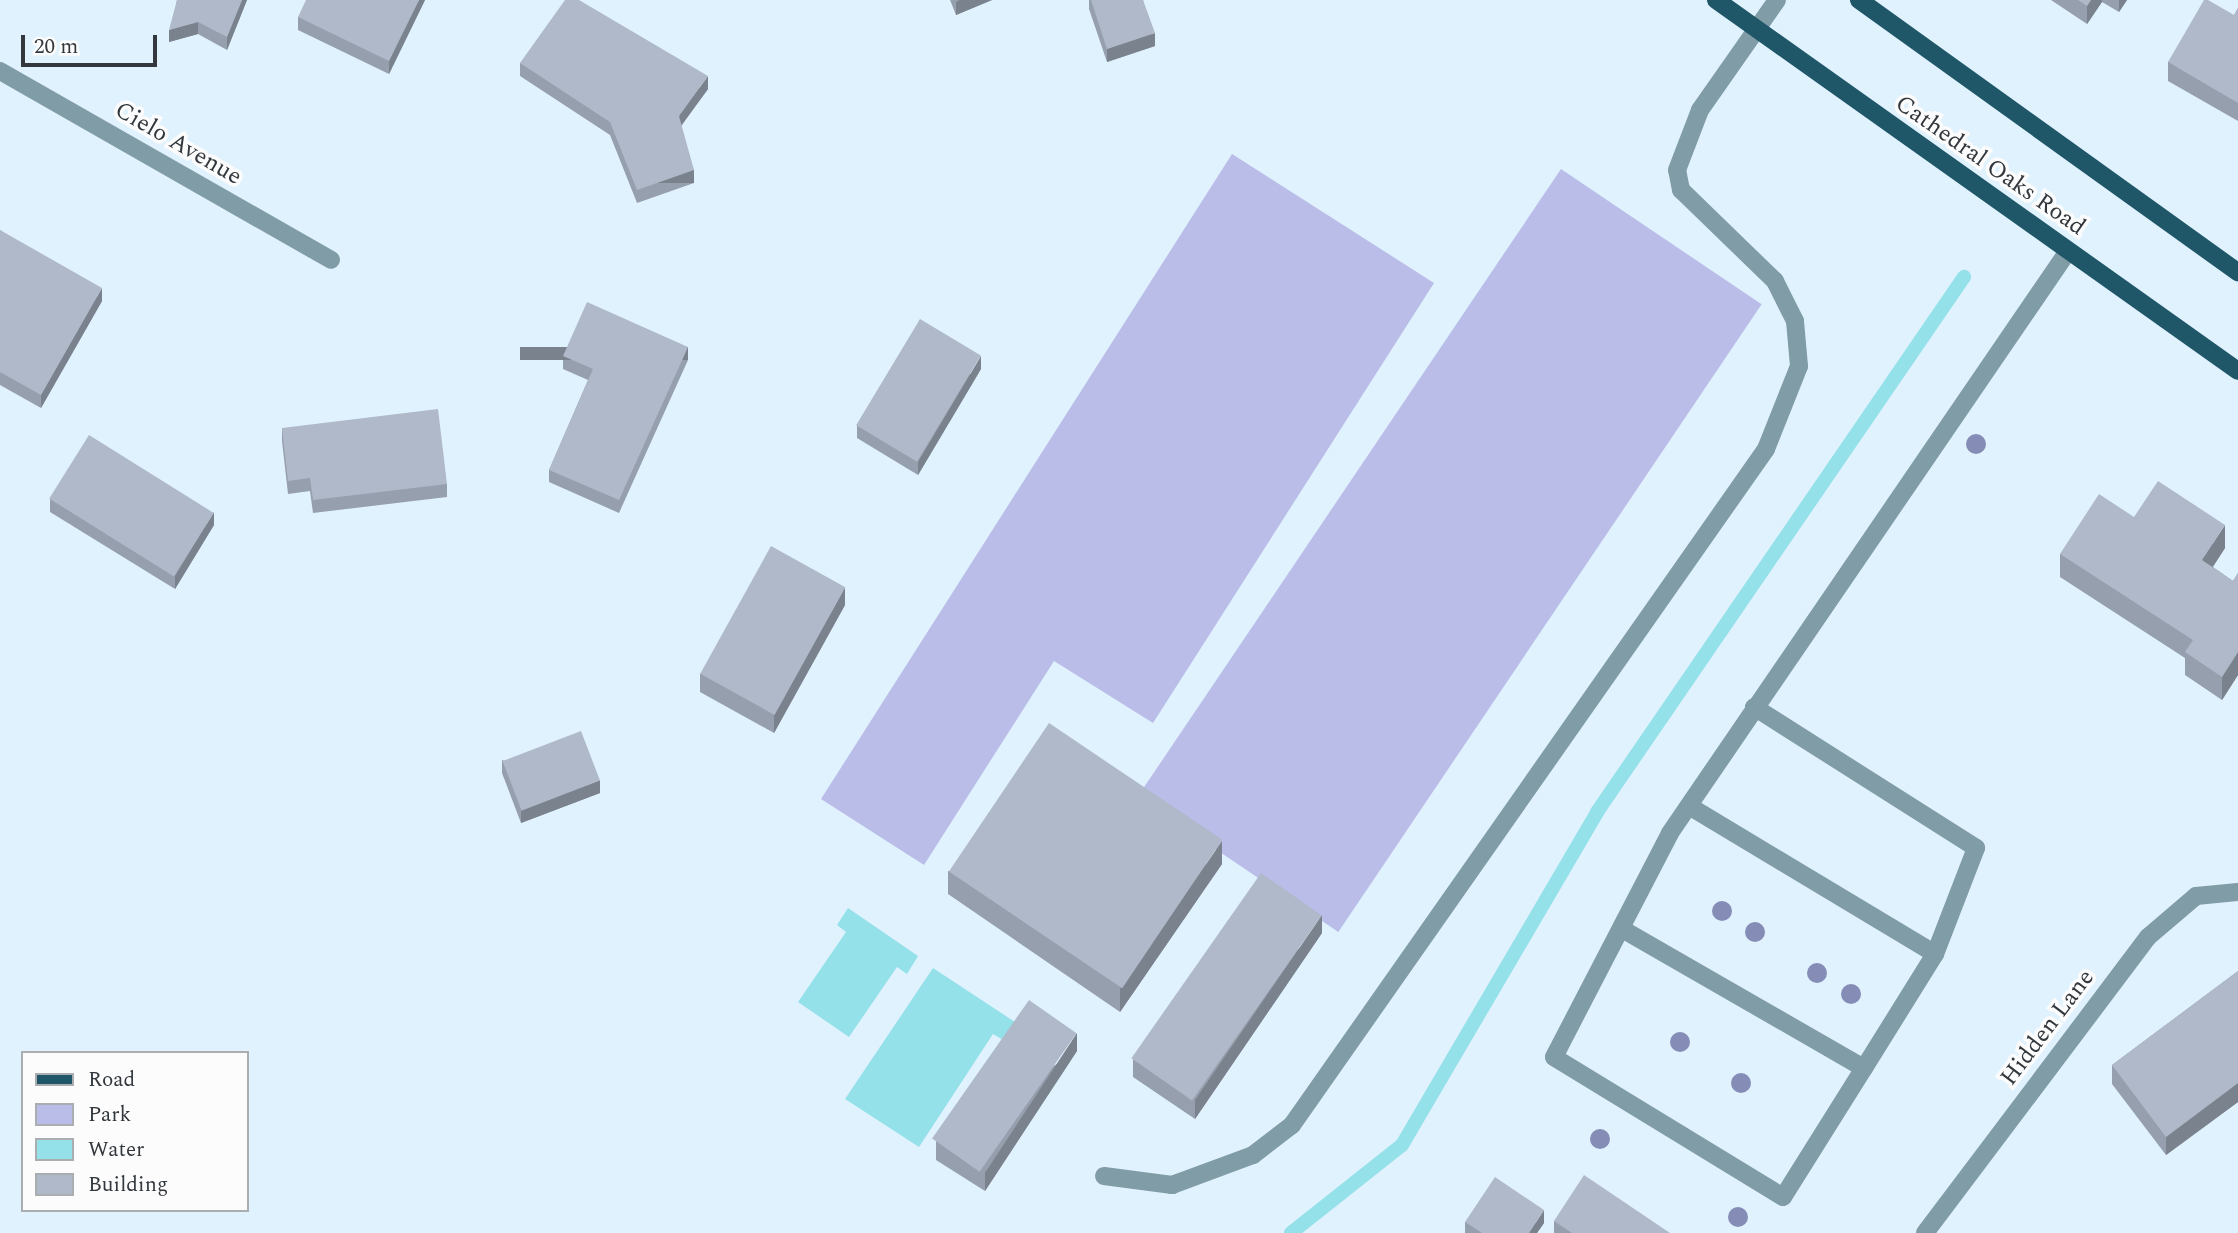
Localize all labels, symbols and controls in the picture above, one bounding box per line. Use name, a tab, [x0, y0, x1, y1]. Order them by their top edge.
scale bar	[24, 21, 161, 65]
text: 20 m	[34, 31, 78, 63]
street label: Cathedral Oaks Road	[1889, 90, 2091, 242]
street label: Cielo Avenue	[109, 96, 247, 192]
street label: Hidden Lane	[1995, 964, 2101, 1092]
legend	[21, 1051, 248, 1212]
text: Road	[88, 1064, 135, 1096]
text: Park	[88, 1099, 131, 1131]
text: Water	[88, 1134, 144, 1166]
text: Building	[88, 1169, 168, 1201]

